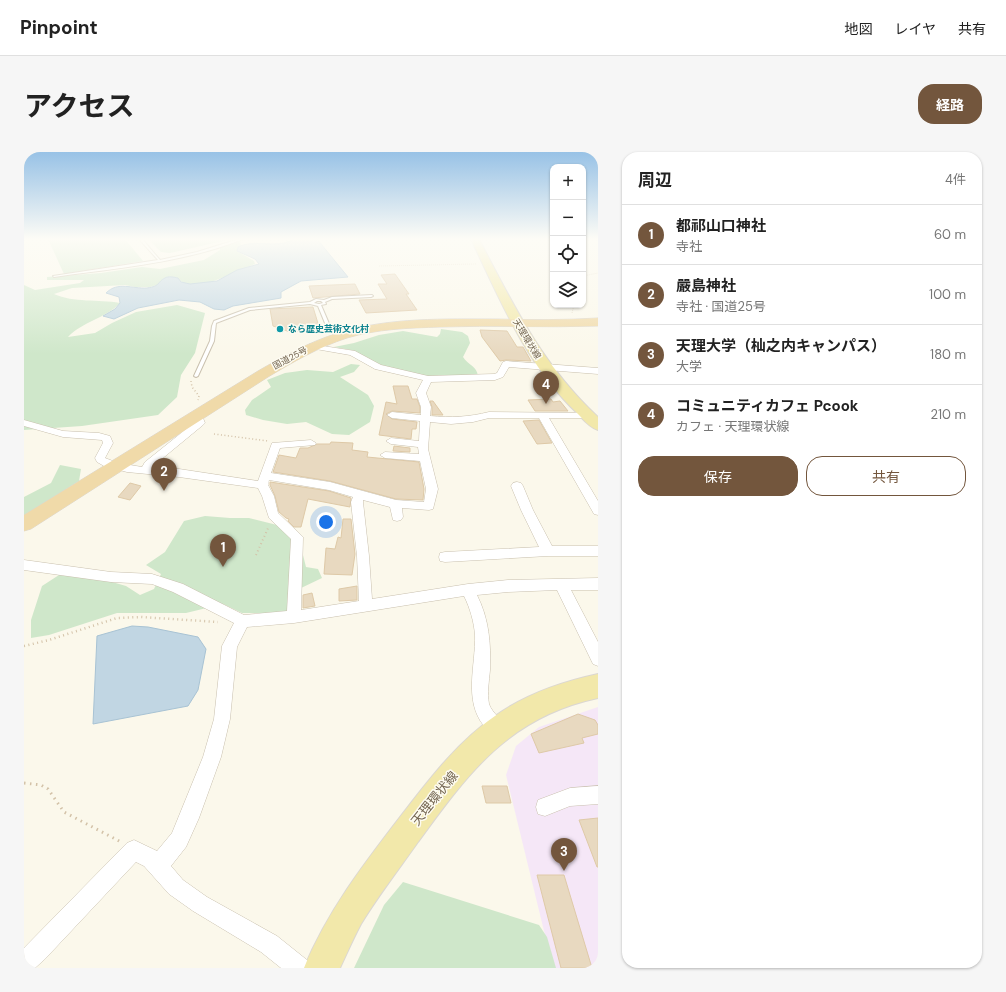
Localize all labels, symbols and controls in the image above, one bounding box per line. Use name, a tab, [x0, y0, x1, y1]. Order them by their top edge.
text: Pinpoint	[20, 15, 98, 40]
text: 地図	[844, 20, 872, 38]
text: レイヤ	[894, 20, 936, 38]
text: 共有	[958, 20, 986, 38]
button: 経路	[918, 84, 982, 124]
text: アクセス	[24, 88, 135, 125]
map controls	[550, 164, 586, 308]
button: +	[550, 164, 586, 200]
text: 周辺	[638, 169, 672, 191]
text: 4件	[945, 171, 966, 188]
button: −	[550, 200, 586, 236]
text: 都祁山口神社	[676, 216, 766, 236]
text: 1	[649, 226, 653, 243]
text: 60 m	[934, 226, 966, 243]
button: locate	[550, 236, 586, 272]
text: 寺社	[676, 238, 702, 255]
button: layers	[550, 272, 586, 308]
text: 嚴島神社	[676, 276, 736, 296]
text: 2	[647, 286, 655, 303]
text: 100 m	[929, 286, 966, 303]
text: 寺社 · 国道25号	[676, 298, 766, 315]
street label: 天理環状線	[510, 317, 544, 362]
place label: なら歴史芸術文化村	[288, 323, 369, 335]
marker: なら歴史芸術文化村	[275, 324, 285, 334]
text: 天理大学（杣之内キャンパス）	[676, 336, 886, 356]
street label: 国道25号	[271, 344, 309, 372]
text: 3	[647, 346, 655, 363]
text: 180 m	[930, 346, 966, 363]
text: 大学	[676, 358, 702, 375]
pin: 4	[533, 371, 559, 404]
text: コミュニティカフェ Pcook	[676, 396, 859, 416]
text: 4	[647, 406, 655, 423]
text: 210 m	[931, 406, 966, 423]
text: カフェ · 天理環状線	[676, 418, 790, 435]
button: 保存	[638, 456, 798, 496]
button: 共有	[806, 456, 966, 496]
pin: 2	[151, 458, 177, 491]
your location	[316, 512, 336, 532]
pin: 1	[210, 534, 236, 567]
street label: 天理環状線	[407, 768, 461, 829]
pin: 3	[551, 838, 577, 871]

